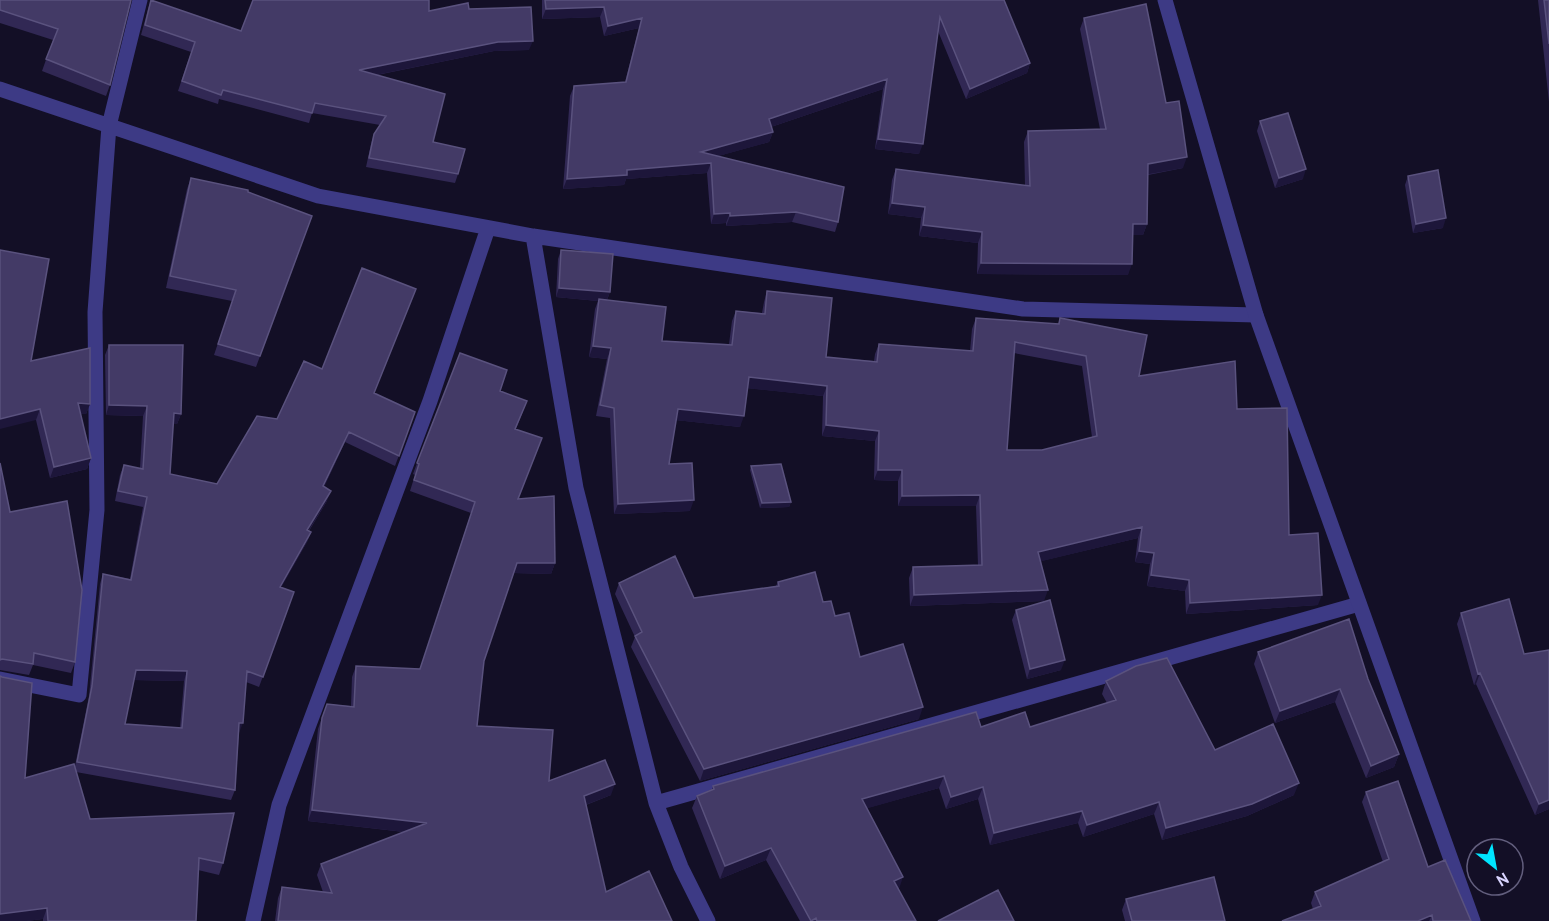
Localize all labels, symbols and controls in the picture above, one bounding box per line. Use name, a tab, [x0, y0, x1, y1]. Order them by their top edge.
north arrow	[1465, 837, 1525, 897]
text: N	[1493, 869, 1512, 891]

